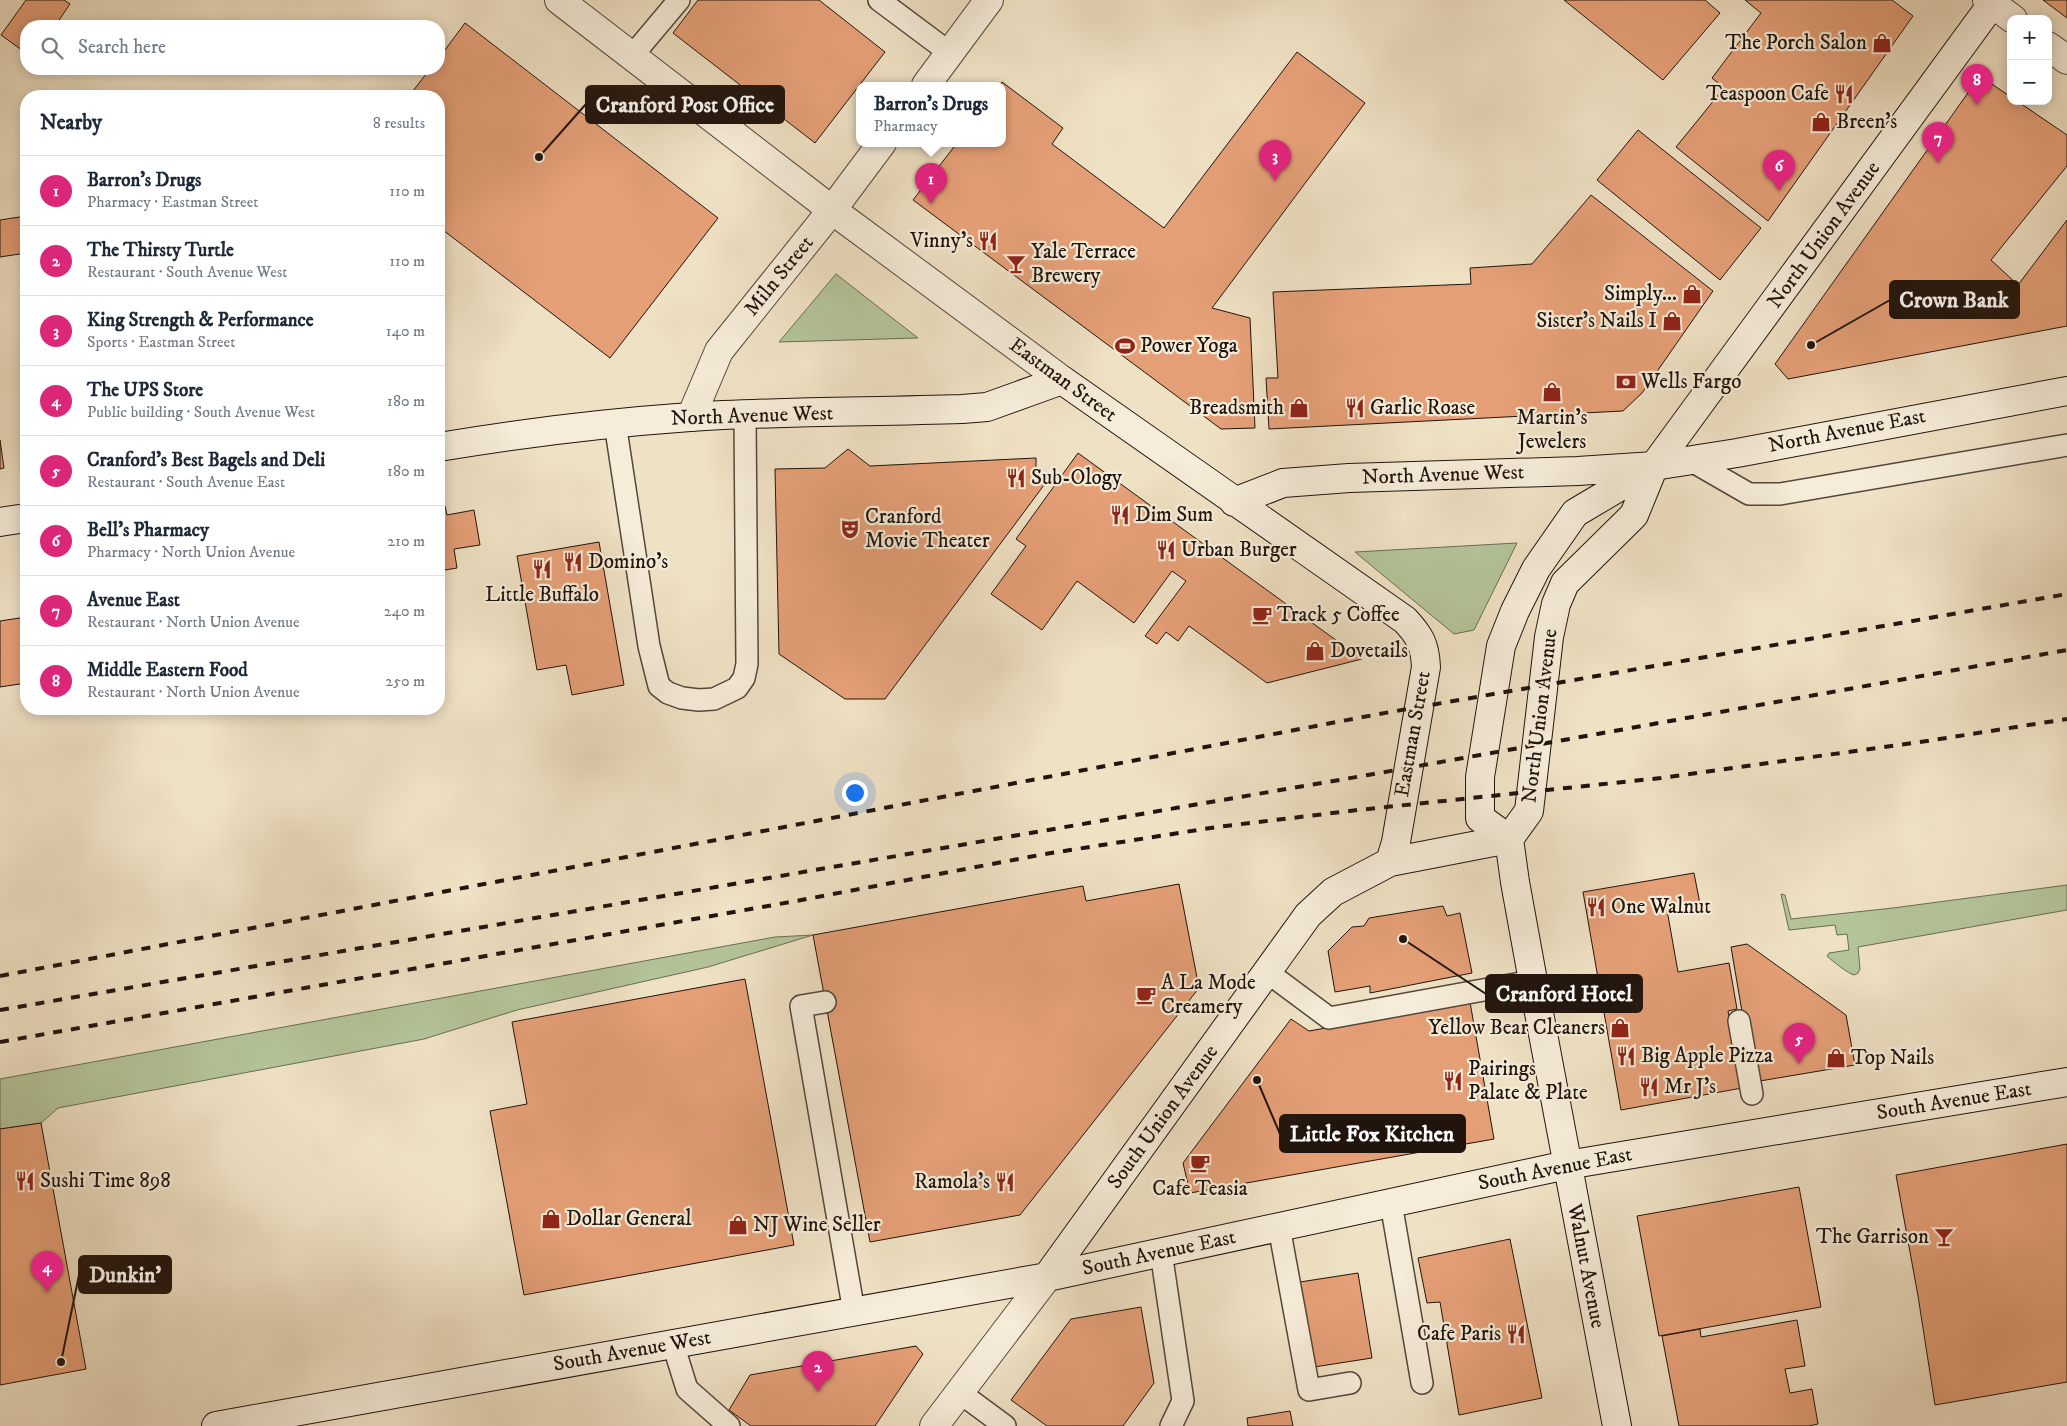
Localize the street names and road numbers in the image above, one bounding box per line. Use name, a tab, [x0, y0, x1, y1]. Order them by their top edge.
street label: North Union Avenue	[1762, 156, 1886, 314]
street label: Miln Street	[739, 230, 819, 322]
street label: Eastman Street	[1004, 332, 1122, 428]
street label: North Avenue West	[670, 400, 834, 432]
street label: North Avenue East	[1766, 403, 1928, 459]
street label: North Avenue West	[1361, 459, 1525, 491]
street label: North Union Avenue	[1516, 627, 1564, 805]
street label: Eastman Street	[1389, 669, 1437, 799]
street label: South Union Avenue	[1102, 1040, 1224, 1194]
street label: South Avenue East	[1875, 1076, 2033, 1126]
street label: South Avenue East	[1476, 1141, 1634, 1197]
street label: Walnut Avenue	[1561, 1201, 1611, 1331]
street label: South Avenue East	[1080, 1224, 1238, 1282]
street label: South Avenue West	[551, 1324, 713, 1378]

